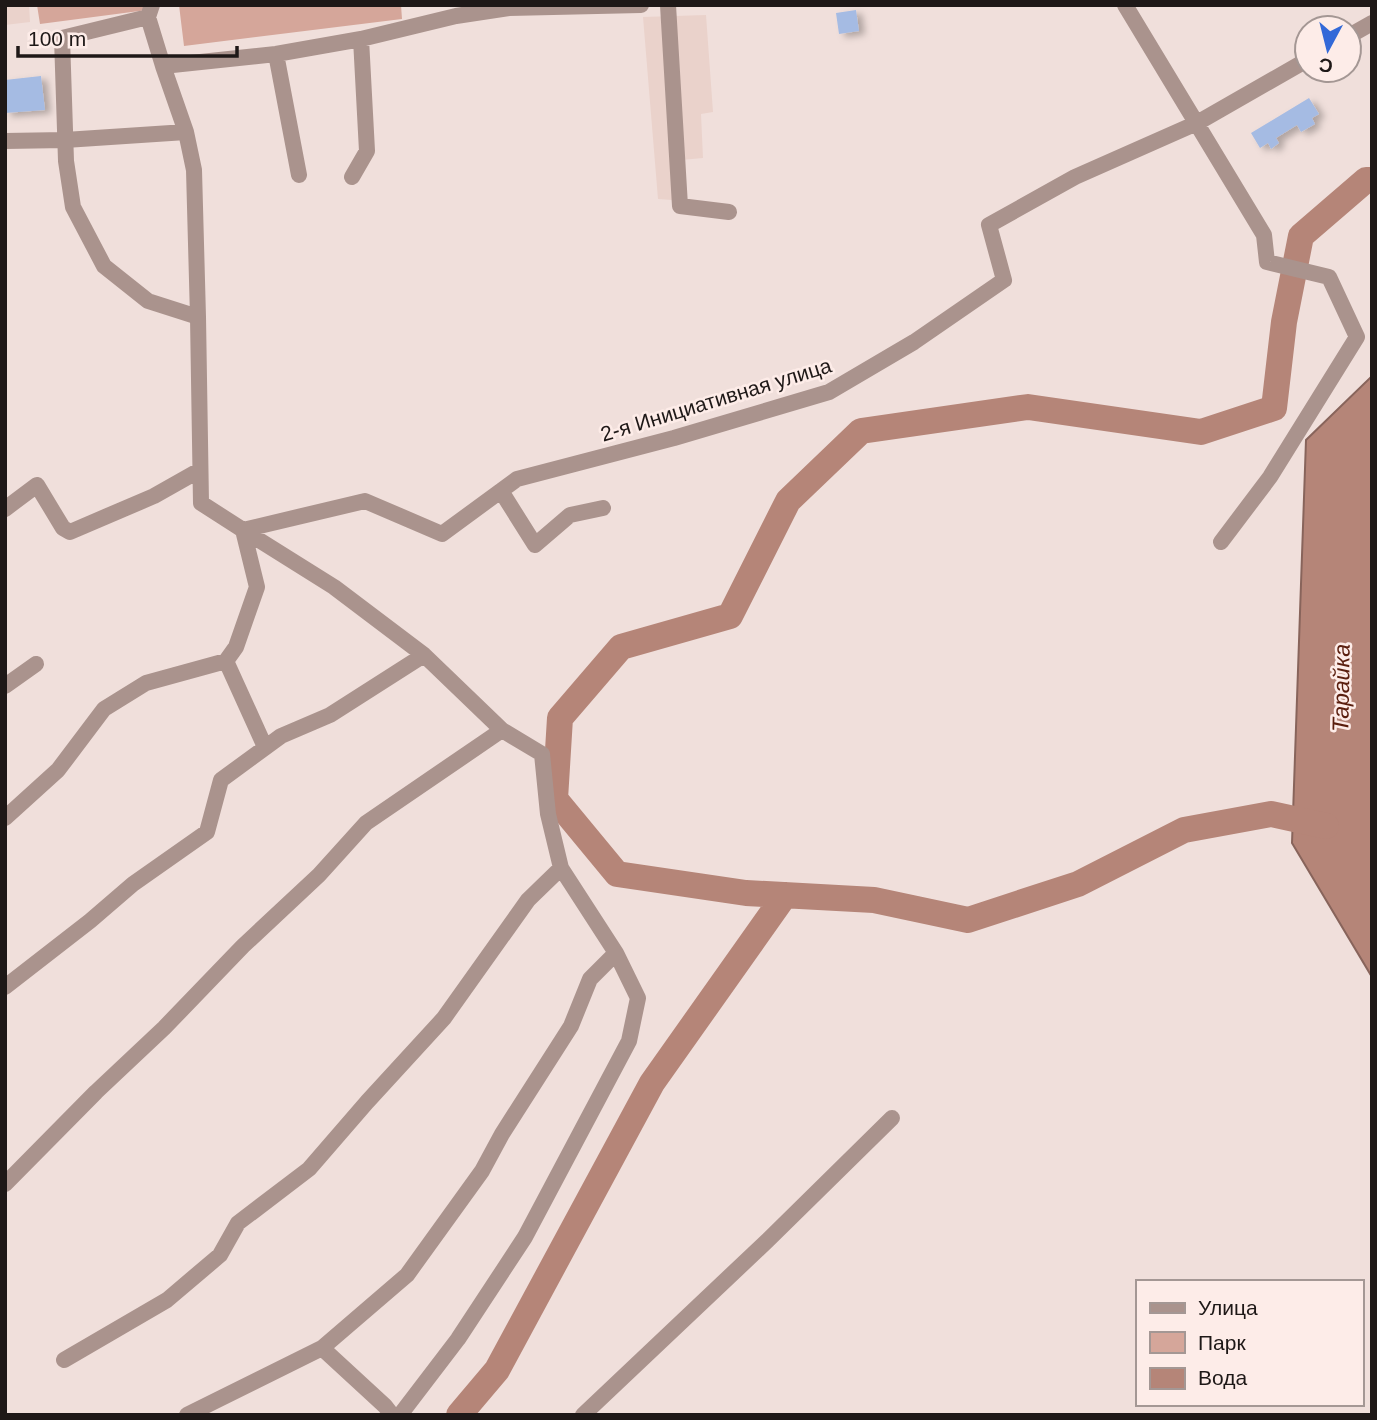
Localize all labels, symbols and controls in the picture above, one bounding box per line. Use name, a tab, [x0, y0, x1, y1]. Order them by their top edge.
scale bar	[18, 14, 236, 58]
north arrow	[1293, 14, 1363, 84]
text: 100 m	[28, 27, 86, 50]
text: С	[1318, 54, 1334, 77]
street label: 2-я Инициативная улица	[598, 353, 834, 446]
water label: Тарайка	[1327, 644, 1355, 732]
legend	[1136, 1280, 1363, 1406]
text: Улица	[1198, 1296, 1258, 1319]
text: Парк	[1198, 1331, 1246, 1354]
text: Вода	[1198, 1366, 1247, 1389]

